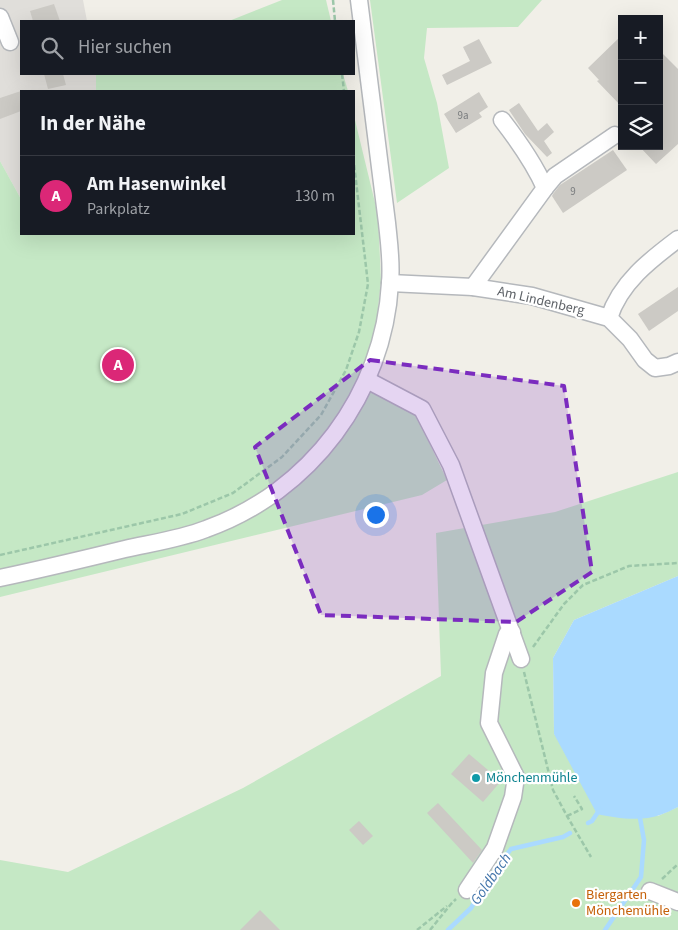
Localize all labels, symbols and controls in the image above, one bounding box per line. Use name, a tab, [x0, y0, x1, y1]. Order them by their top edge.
map controls	[618, 15, 663, 150]
button: +	[618, 15, 663, 60]
search box	[20, 20, 355, 75]
icon: search	[38, 34, 66, 62]
text: Hier suchen	[78, 34, 172, 61]
button: −	[618, 60, 663, 105]
button: layers	[618, 105, 663, 150]
text: In der Nähe	[40, 108, 146, 138]
house number: 9a	[457, 108, 469, 123]
text: Am Hasenwinkel	[87, 171, 226, 198]
house number: 9	[570, 184, 576, 199]
text: A	[51, 185, 61, 207]
text: 130 m	[295, 185, 335, 207]
text: Parkplatz	[87, 198, 150, 220]
street label: Am Lindenberg	[496, 281, 586, 321]
pin: A	[102, 346, 134, 384]
your location	[363, 502, 389, 528]
place label: Mönchenmühle	[486, 768, 577, 788]
marker: Mönchenmühle	[470, 772, 482, 784]
water label: Goldbach	[466, 849, 517, 909]
place label: Biergarten Mönchemühle	[586, 885, 670, 921]
marker: Biergarten Mönchemühle	[570, 897, 582, 909]

